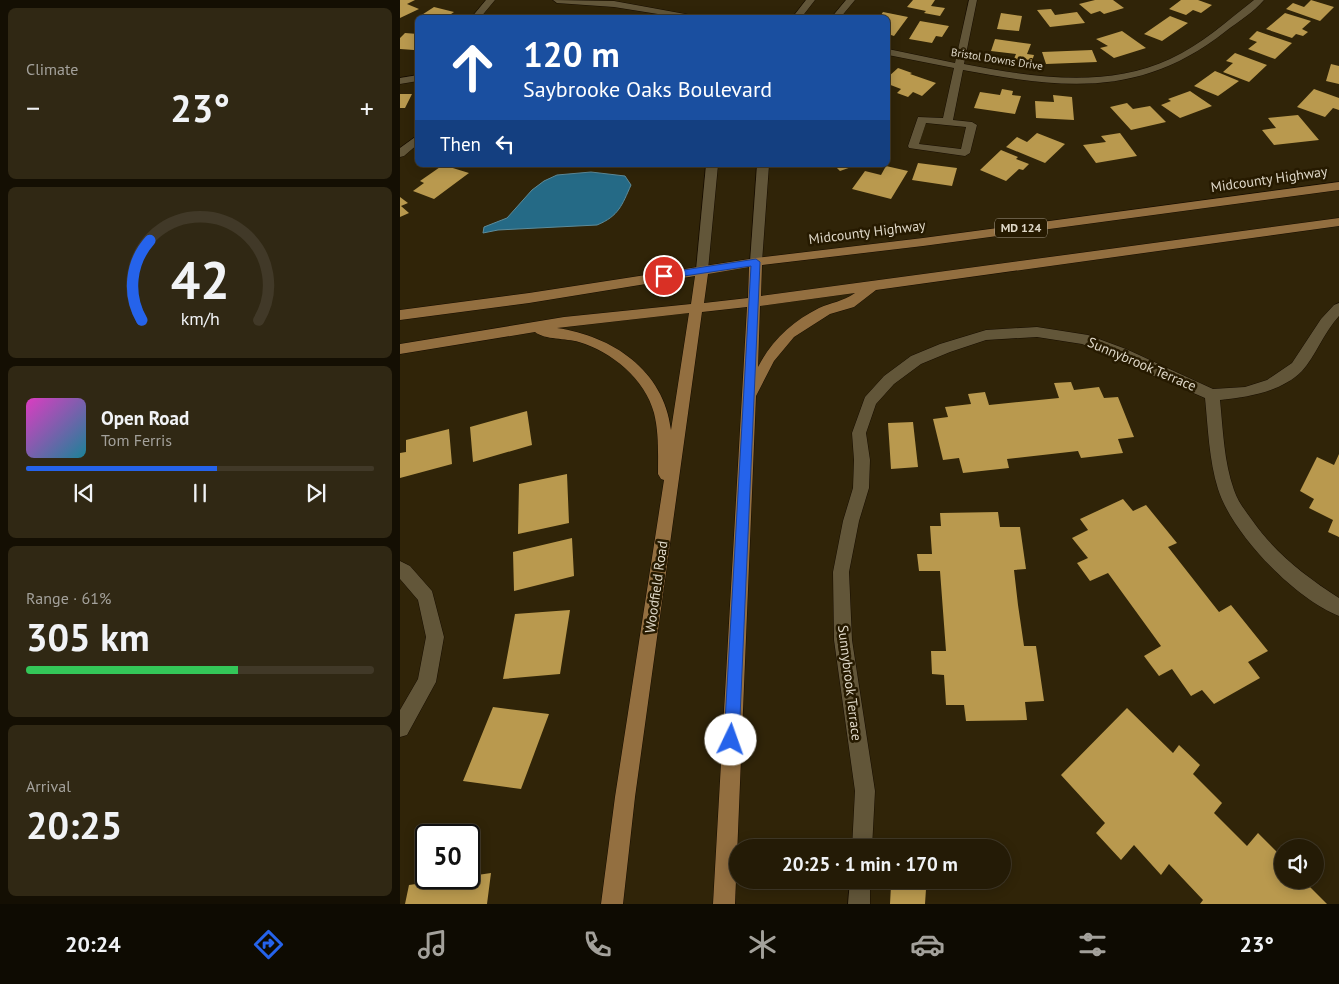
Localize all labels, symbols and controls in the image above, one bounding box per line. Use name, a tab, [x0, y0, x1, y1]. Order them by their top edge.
text: 120 m	[523, 31, 620, 77]
icon: ahead	[440, 35, 505, 100]
street label: Bristol Downs Drive	[950, 45, 1044, 73]
text: Climate	[26, 59, 78, 79]
text: Saybrooke Oaks Boulevard	[523, 75, 772, 103]
text: 23°	[170, 83, 230, 132]
text: −	[26, 89, 40, 126]
text: +	[360, 89, 374, 126]
icon: left	[491, 130, 519, 158]
text: Then	[440, 132, 481, 156]
street label: Midcounty Highway	[1209, 162, 1329, 196]
street label: Midcounty Highway	[808, 216, 927, 248]
road number: MD 124	[995, 218, 1047, 238]
text: 42	[171, 246, 229, 313]
pin	[643, 255, 685, 297]
icon: arrive	[650, 262, 678, 290]
text: km/h	[180, 307, 220, 330]
street label: Sunnybrook Terrace	[1085, 333, 1199, 395]
text: Open Road	[101, 406, 189, 430]
text: Tom Ferris	[101, 430, 172, 450]
icon: previous	[70, 479, 98, 507]
icon: pause	[186, 479, 214, 507]
icon: next	[302, 479, 330, 507]
street label: Woodfield Road	[641, 540, 671, 634]
text: Range · 61%	[26, 588, 111, 608]
text: 305 km	[26, 612, 150, 661]
street label: Sunnybrook Terrace	[834, 624, 866, 742]
position arrow	[704, 713, 756, 765]
text: Arrival	[26, 776, 71, 796]
text: 20:25	[26, 800, 122, 849]
speed limit sign: 50	[415, 824, 480, 889]
map controls	[1274, 839, 1324, 889]
button: sound	[1274, 839, 1324, 889]
text: 20:25 · 1 min · 170 m	[782, 852, 958, 876]
icon: directions	[251, 927, 286, 962]
icon: music	[415, 927, 450, 962]
icon: phone	[580, 927, 615, 962]
icon: climate	[745, 927, 780, 962]
icon: car	[910, 927, 945, 962]
icon: filters	[1075, 927, 1110, 962]
text: 20:24	[65, 930, 121, 958]
text: 23°	[1239, 930, 1274, 958]

